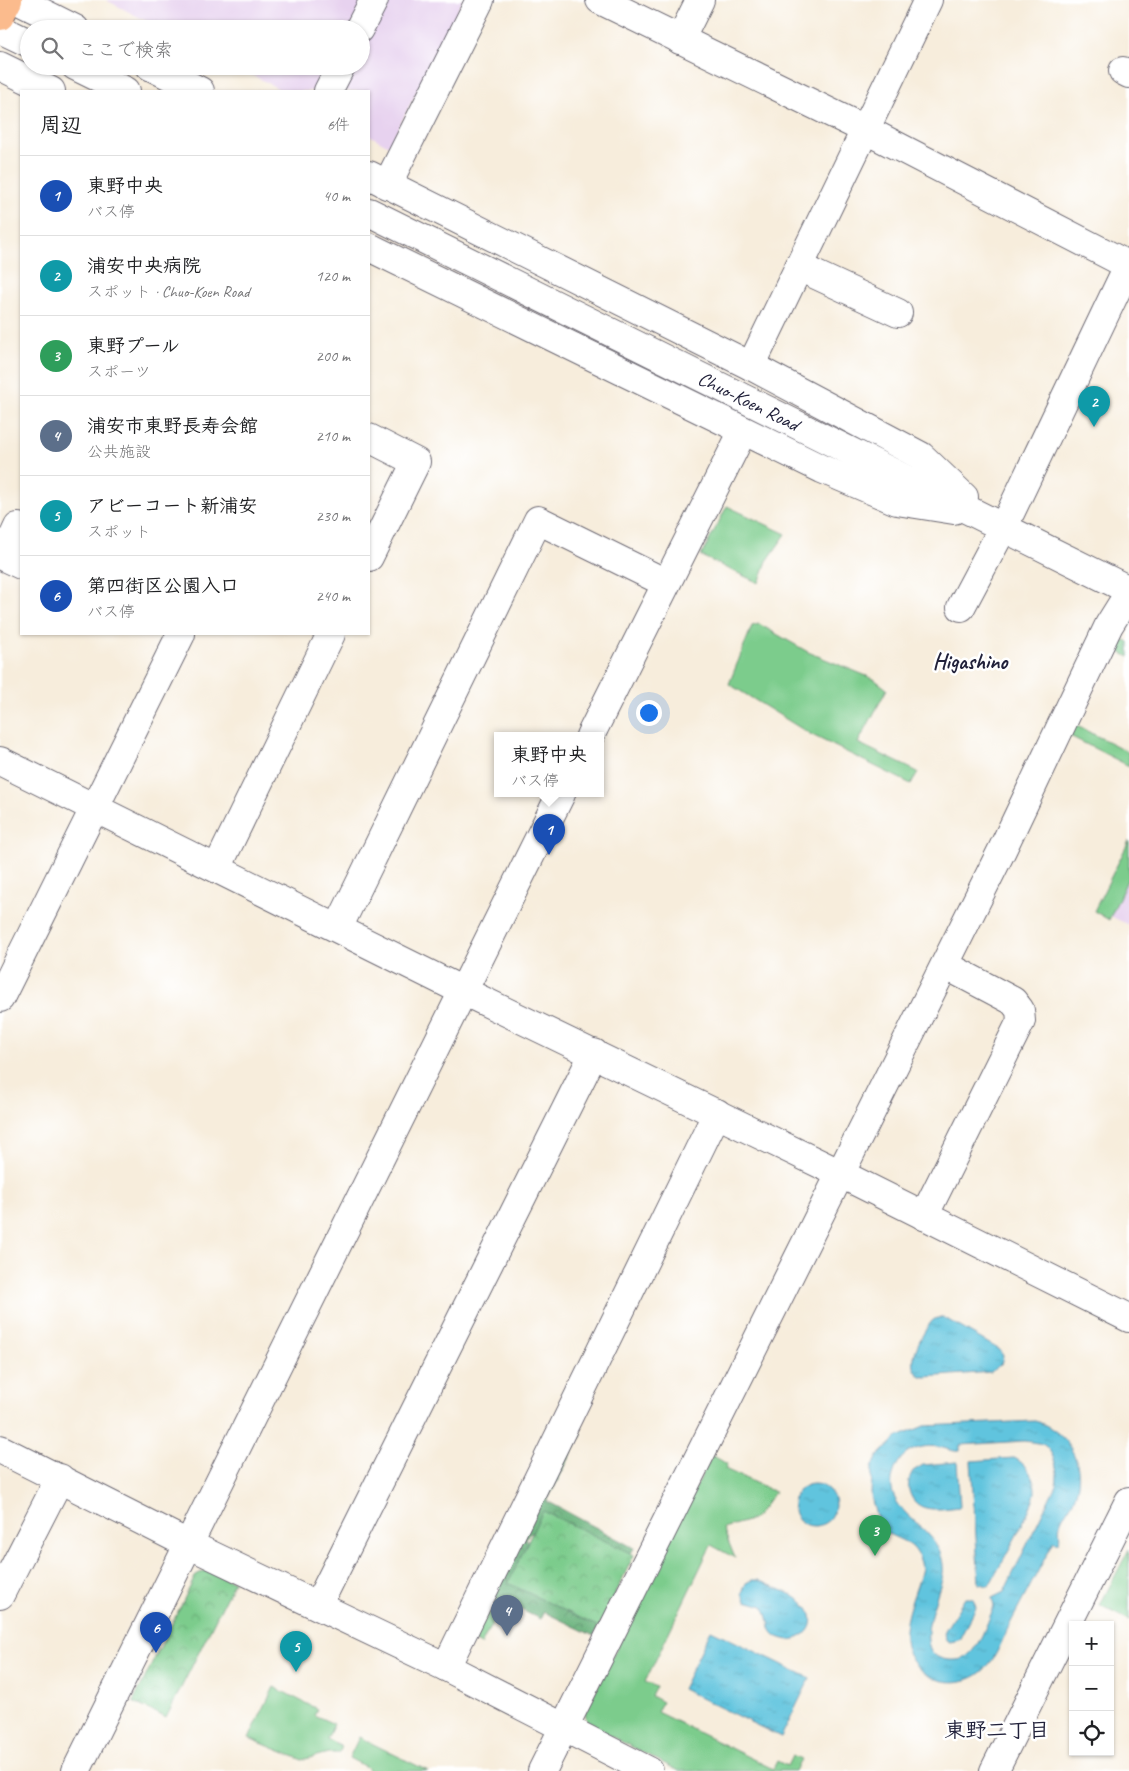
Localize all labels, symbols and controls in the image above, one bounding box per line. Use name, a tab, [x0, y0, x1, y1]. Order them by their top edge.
search box	[20, 20, 370, 75]
icon: search	[38, 34, 66, 62]
text: ここで検索	[78, 38, 173, 62]
text: 周辺	[40, 112, 82, 138]
text: 6件	[327, 115, 350, 135]
text: 東野中央	[87, 174, 163, 198]
text: 1	[52, 186, 60, 206]
text: 40 m	[323, 186, 350, 206]
text: バス停	[87, 202, 135, 222]
text: 浦安中央病院	[87, 254, 201, 278]
text: 2	[52, 266, 60, 286]
text: 120 m	[316, 266, 350, 286]
text: スポット · Chuo-Koen Road	[87, 282, 249, 302]
text: 東野プール	[87, 334, 180, 358]
text: 3	[52, 346, 60, 366]
text: 200 m	[316, 346, 350, 366]
text: スポーツ	[87, 362, 151, 382]
street label: Chuo-Koen Road	[694, 366, 806, 438]
pin: 2	[1078, 386, 1110, 427]
text: 浦安市東野長寿会館	[87, 414, 258, 438]
text: 4	[52, 426, 60, 446]
text: 210 m	[316, 426, 350, 446]
text: 公共施設	[87, 442, 151, 462]
text: アビーコート新浦安	[87, 494, 257, 518]
text: 5	[53, 506, 59, 526]
text: 230 m	[316, 506, 350, 526]
text: スポット	[87, 522, 151, 542]
text: 第四街区公園入口	[87, 574, 239, 598]
text: 6	[52, 586, 60, 606]
text: 240 m	[316, 586, 350, 606]
text: バス停	[87, 602, 135, 622]
district label: Higashino	[933, 648, 1009, 676]
your location	[636, 700, 662, 726]
popup	[494, 732, 604, 797]
text: 東野中央	[511, 743, 587, 767]
text: バス停	[511, 771, 559, 791]
pin: 1	[533, 814, 565, 855]
pin: 3	[859, 1515, 891, 1556]
pin: 4	[491, 1595, 523, 1636]
pin: 6	[140, 1612, 172, 1653]
map controls	[1069, 1621, 1114, 1756]
button: +	[1069, 1621, 1114, 1666]
pin: 5	[280, 1631, 312, 1672]
button: −	[1069, 1666, 1114, 1711]
button: locate	[1069, 1711, 1114, 1756]
district label: 東野二丁目	[945, 1717, 1050, 1743]

